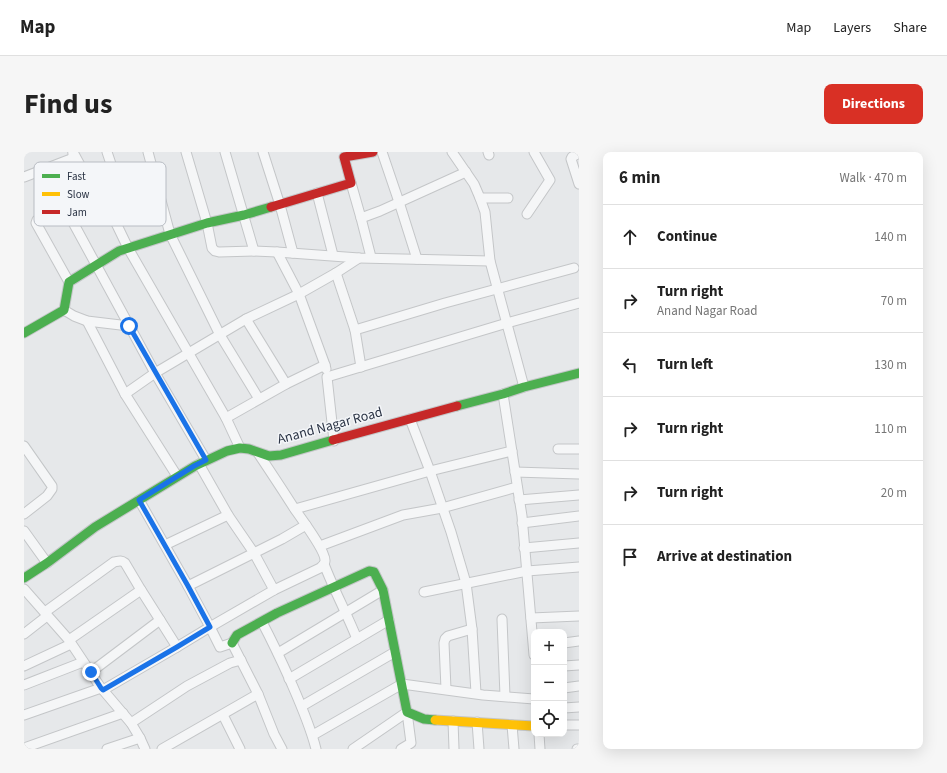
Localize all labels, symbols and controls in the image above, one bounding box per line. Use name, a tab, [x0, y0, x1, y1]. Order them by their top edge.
text: Map	[20, 14, 55, 41]
text: Map	[786, 18, 811, 38]
text: Layers	[833, 18, 871, 38]
text: Share	[893, 18, 927, 38]
text: Find us	[24, 84, 112, 124]
button: Directions	[824, 84, 923, 124]
legend	[34, 162, 166, 226]
text: 6 min	[619, 166, 660, 190]
text: Fast	[67, 169, 86, 184]
text: Walk · 470 m	[839, 169, 907, 187]
text: Slow	[67, 187, 90, 202]
text: Jam	[67, 205, 87, 220]
icon: ahead	[619, 226, 641, 248]
text: Continue	[657, 226, 717, 247]
text: 140 m	[874, 228, 907, 246]
text: Turn right	[657, 281, 723, 302]
icon: right	[619, 290, 641, 312]
text: 70 m	[881, 292, 907, 310]
text: Anand Nagar Road	[657, 302, 758, 320]
route start	[120, 317, 138, 335]
icon: left	[619, 354, 641, 376]
text: Turn left	[657, 354, 713, 375]
text: 130 m	[874, 356, 907, 374]
street label: Anand Nagar Road	[275, 402, 385, 450]
icon: right	[619, 418, 641, 440]
text: Turn right	[657, 418, 723, 439]
text: 110 m	[874, 420, 907, 438]
icon: right	[619, 482, 641, 504]
text: Turn right	[657, 482, 723, 503]
text: 20 m	[881, 484, 907, 502]
icon: arrive	[619, 546, 641, 568]
text: Arrive at destination	[657, 546, 792, 567]
map controls	[531, 629, 567, 737]
button: +	[531, 629, 567, 665]
route end	[82, 663, 100, 681]
button: −	[531, 665, 567, 701]
button: locate	[531, 701, 567, 737]

